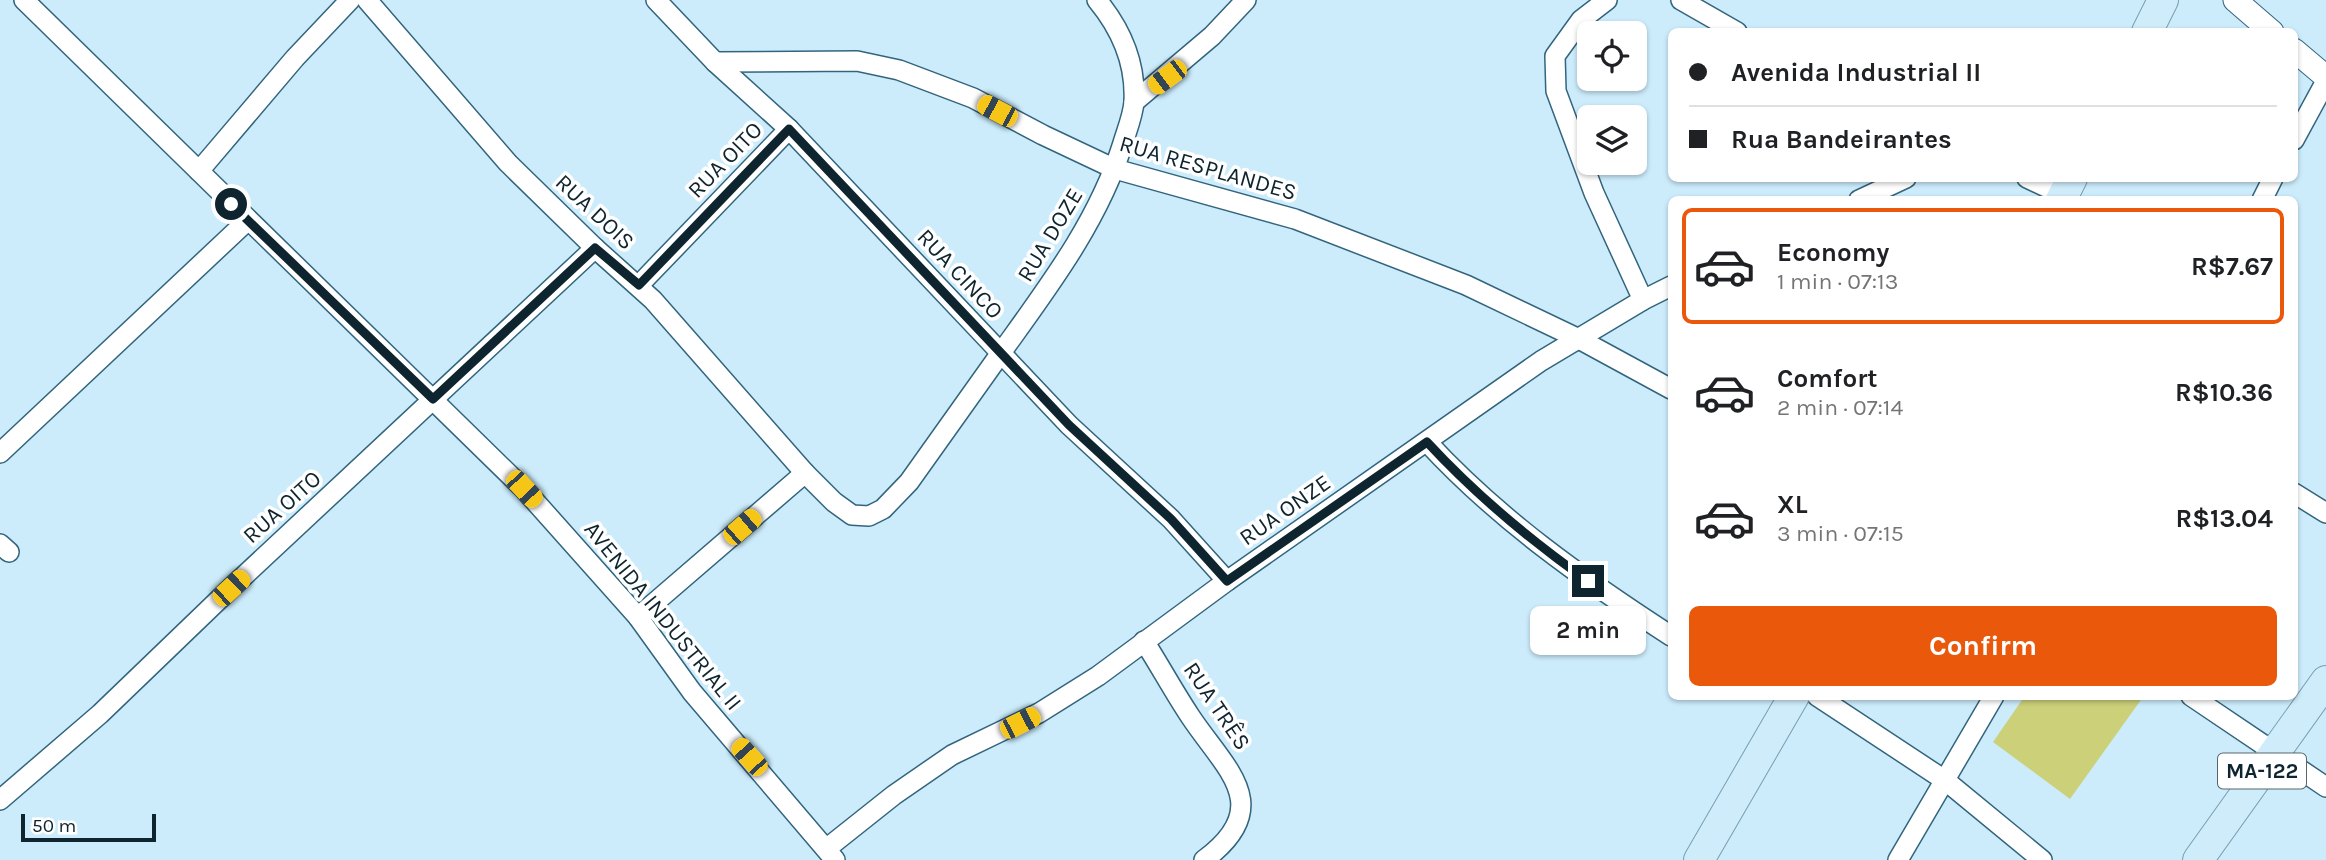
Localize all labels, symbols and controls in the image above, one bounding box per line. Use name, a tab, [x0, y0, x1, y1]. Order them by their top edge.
map controls	[1577, 21, 1647, 175]
button: locate	[1577, 21, 1647, 91]
car	[1144, 56, 1191, 98]
text: Avenida Industrial II	[1731, 57, 1981, 88]
car	[974, 92, 1021, 130]
button: layers	[1577, 105, 1647, 175]
street label: RUA OITO	[682, 116, 768, 204]
text: Rua Bandeirantes	[1731, 124, 1952, 155]
street label: RUA RESPLANDES	[1116, 130, 1300, 206]
street label: RUA DOIS	[550, 169, 640, 255]
street label: RUA DOZE	[1012, 183, 1088, 287]
route start	[215, 188, 247, 220]
street label: RUA CINCO	[912, 223, 1008, 325]
icon: car	[1693, 235, 1756, 298]
text: Economy	[1777, 237, 1889, 268]
text: R$7.67	[2191, 251, 2273, 282]
text: 1 min · 07:13	[1777, 268, 1898, 295]
icon: car	[1693, 361, 1756, 424]
text: Comfort	[1777, 363, 1878, 394]
text: R$10.36	[2175, 377, 2273, 408]
text: 2 min · 07:14	[1777, 394, 1903, 421]
street label: RUA OITO	[238, 465, 326, 549]
car	[502, 466, 547, 512]
street label: RUA ONZE	[1234, 469, 1336, 551]
icon: car	[1693, 487, 1756, 550]
text: XL	[1777, 489, 1808, 520]
text: R$13.04	[2175, 503, 2273, 534]
car	[720, 505, 765, 549]
street label: AVENIDA INDUSTRIAL II	[579, 516, 747, 716]
text: 3 min · 07:15	[1777, 520, 1904, 547]
route end	[1572, 565, 1604, 597]
car	[209, 566, 254, 610]
callout: 2 min	[1530, 606, 1646, 654]
button: Confirm	[1689, 606, 2277, 686]
text: 2 min	[1556, 617, 1620, 644]
street label: RUA TRÊS	[1178, 657, 1256, 755]
car	[997, 704, 1044, 742]
car	[728, 734, 771, 780]
road number: MA-122	[2218, 754, 2306, 788]
scale bar	[21, 811, 156, 843]
text: 50 m	[32, 815, 76, 837]

